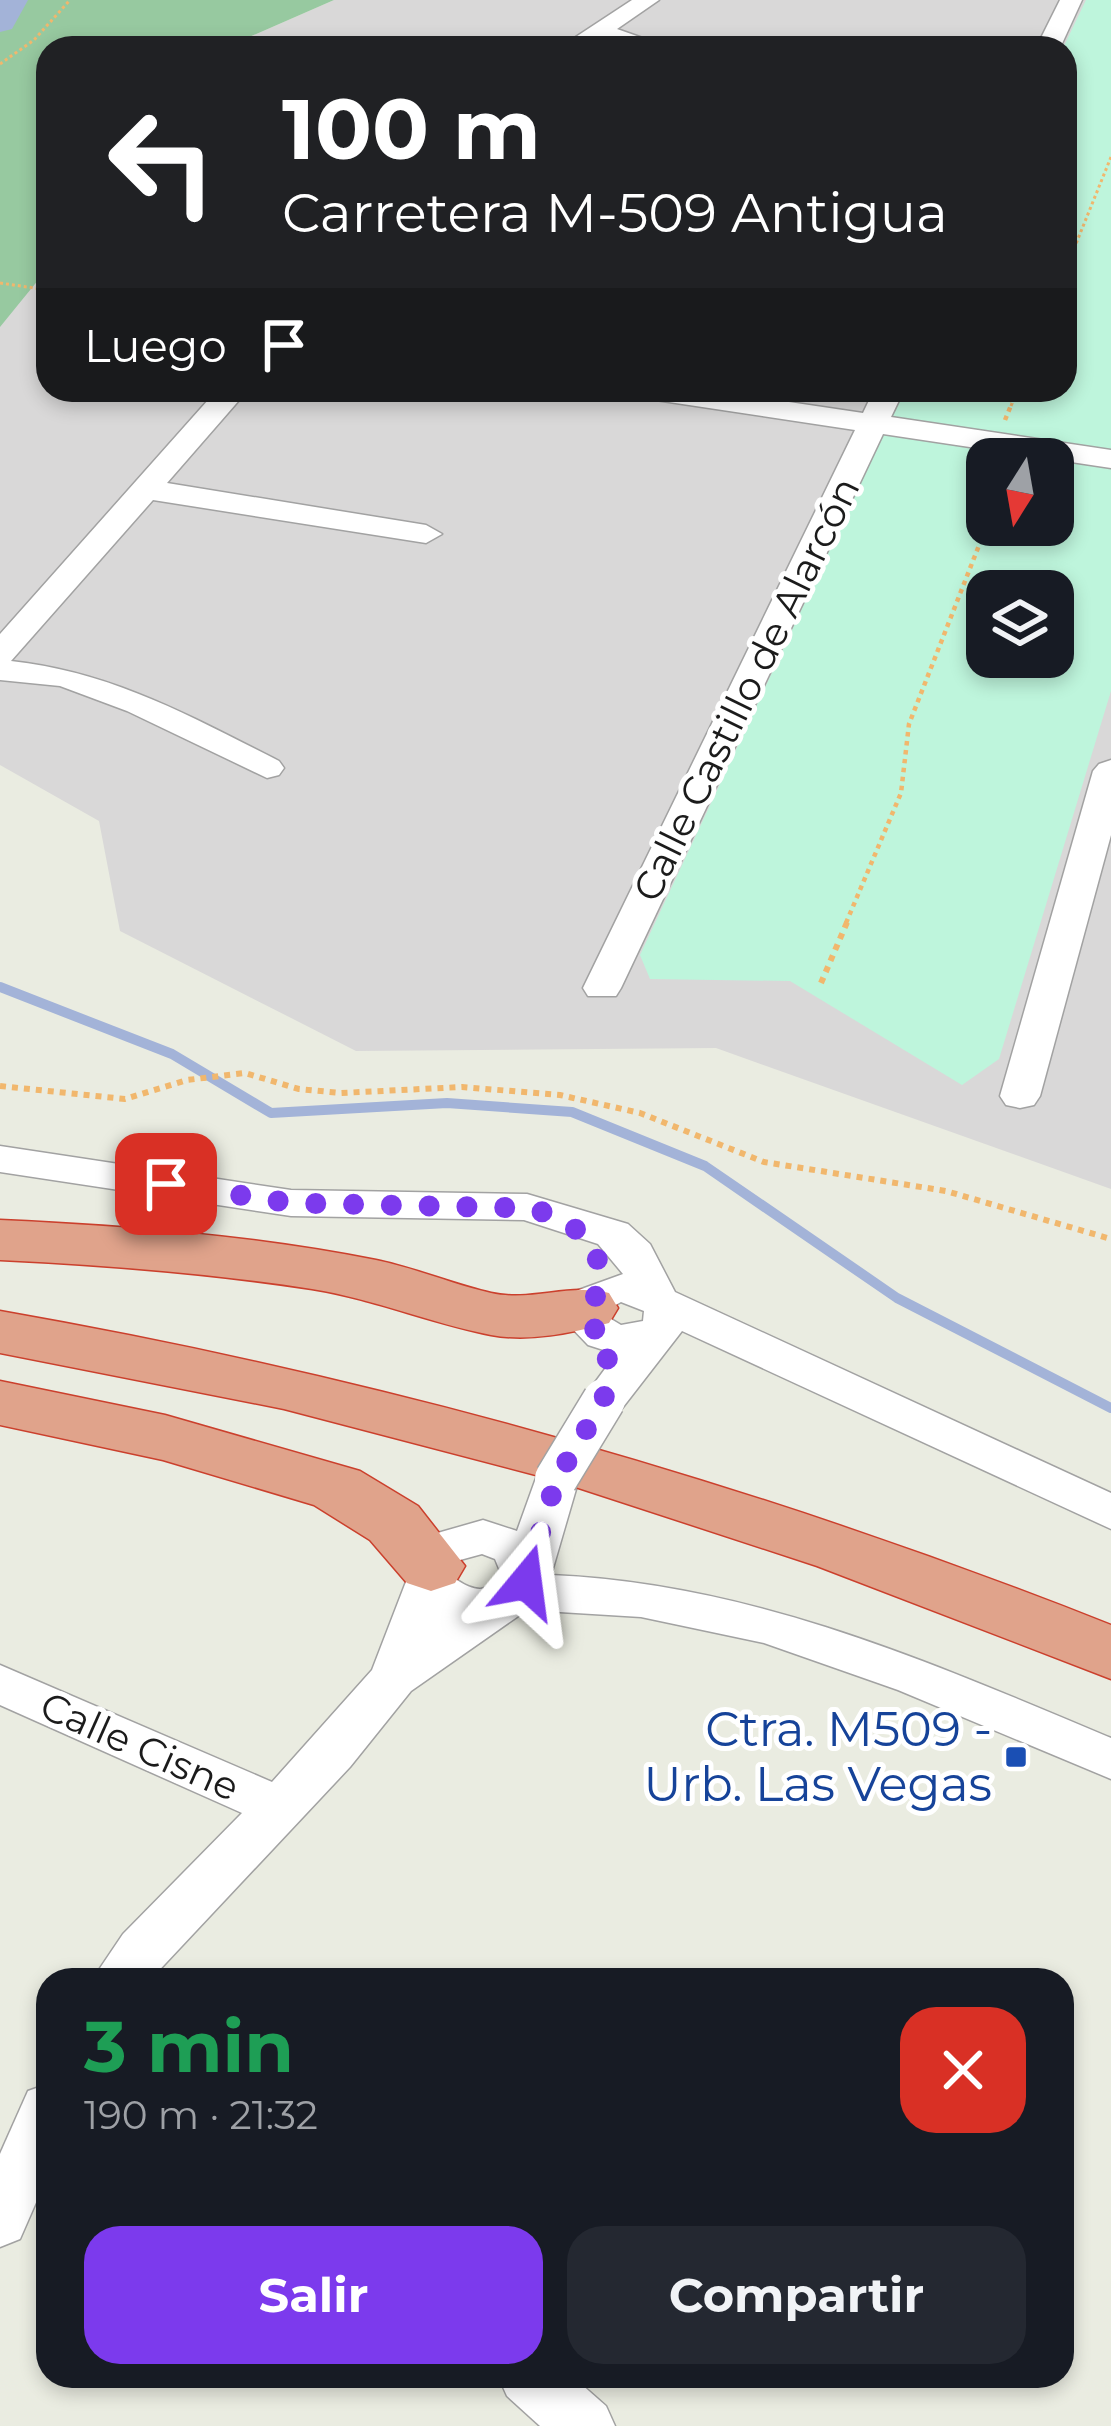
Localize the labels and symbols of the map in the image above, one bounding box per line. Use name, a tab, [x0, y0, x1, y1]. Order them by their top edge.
north arrow	[966, 438, 1074, 546]
street label: Calle Castillo de Alarcón	[622, 469, 870, 909]
pin	[115, 1133, 217, 1235]
position arrow	[463, 1519, 589, 1645]
street label: Calle Cisne	[33, 1681, 247, 1811]
place label: Ctra. M509 - Urb. Las Vegas	[643, 1700, 992, 1813]
marker: Ctra. M509 - Urb. Las Vegas	[1003, 1744, 1029, 1770]

